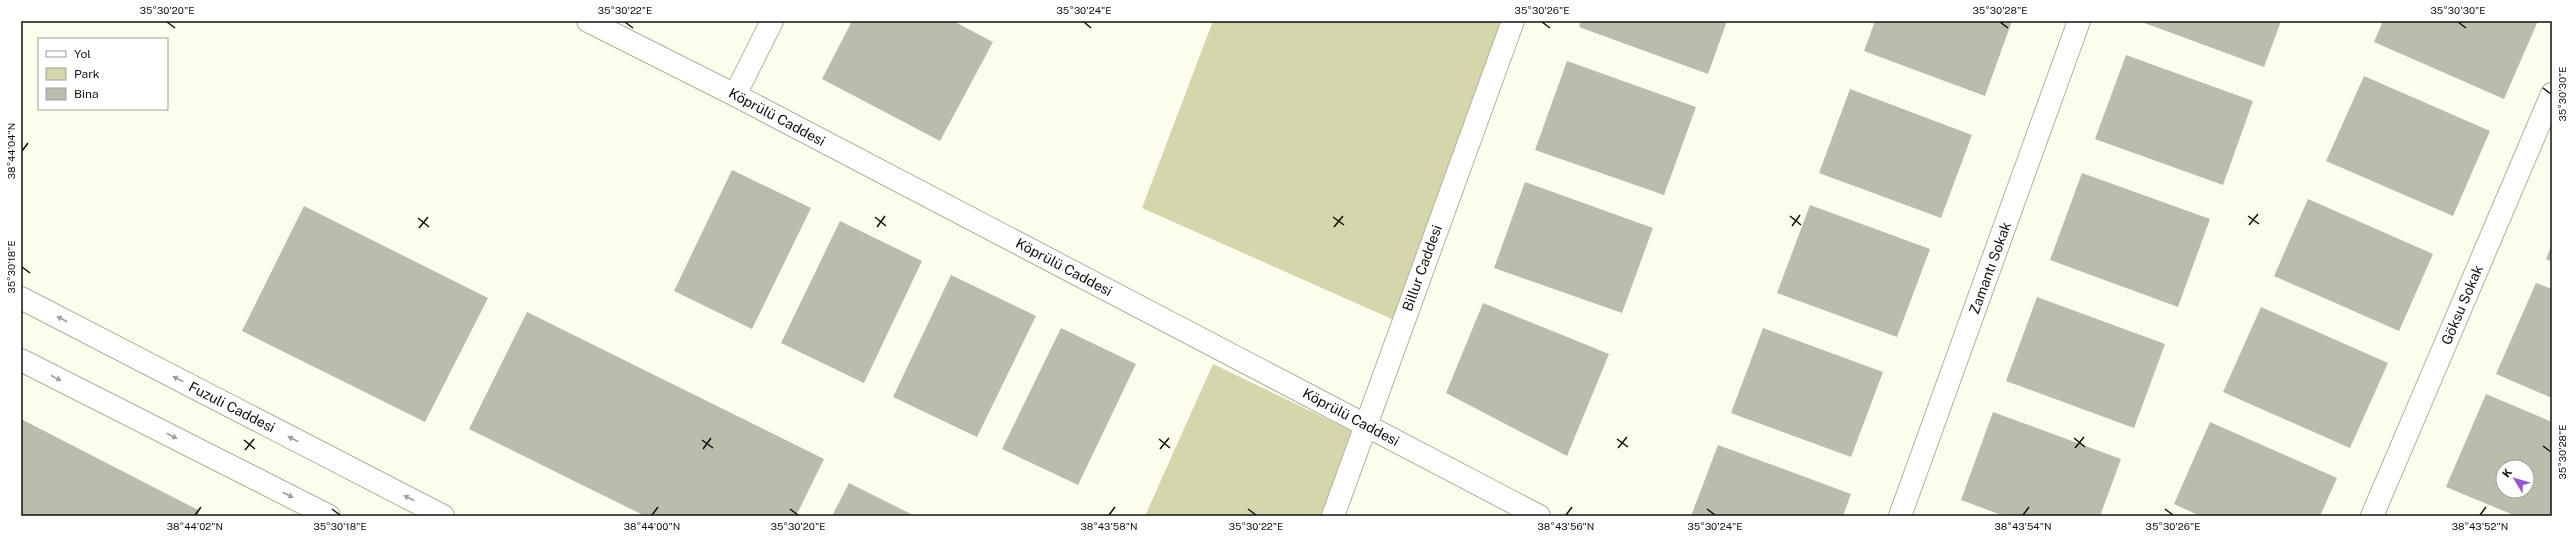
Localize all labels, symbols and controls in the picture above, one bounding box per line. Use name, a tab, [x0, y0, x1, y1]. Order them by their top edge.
text: 35°30'20"E	[140, 4, 194, 16]
text: 35°30'22"E	[598, 4, 652, 16]
text: 35°30'24"E	[1057, 4, 1111, 16]
text: 35°30'26"E	[1515, 4, 1569, 16]
text: 35°30'28"E	[1972, 4, 2028, 16]
text: 35°30'30"E	[2431, 4, 2486, 16]
legend	[38, 38, 168, 110]
text: Yol	[74, 47, 91, 61]
text: Park	[74, 67, 100, 81]
text: 35°30'30"E	[2556, 67, 2568, 122]
street label: Köprülü Caddesi	[726, 85, 828, 149]
text: Bina	[74, 87, 99, 101]
text: 38°44'04"N	[5, 123, 17, 179]
street label: Zamantı Sokak	[1966, 219, 2014, 316]
street label: Billur Caddesi	[1399, 223, 1445, 313]
street label: Köprülü Caddesi	[1013, 235, 1115, 299]
text: 35°30'18"E	[5, 240, 17, 294]
street label: Göksu Sokak	[2438, 263, 2486, 347]
one-way arrow	[56, 316, 68, 322]
one-way arrow	[50, 374, 62, 381]
one-way arrow	[172, 376, 183, 382]
street label: Fuzuli Caddesi	[186, 378, 278, 436]
street label: Köprülü Caddesi	[1300, 385, 1402, 449]
text: 35°30'28"E	[2556, 424, 2568, 480]
one-way arrow	[166, 433, 177, 440]
one-way arrow	[287, 435, 299, 442]
north arrow	[2495, 459, 2535, 499]
text: K	[2500, 466, 2514, 480]
one-way arrow	[282, 492, 293, 498]
one-way arrow	[403, 495, 414, 501]
text: 38°44'02"N	[167, 520, 223, 532]
text: 35°30'18"E	[313, 520, 367, 532]
text: 38°44'00"N	[624, 520, 680, 532]
text: 35°30'20"E	[771, 520, 825, 532]
text: 38°43'58"N	[1080, 520, 1138, 532]
text: 35°30'22"E	[1229, 520, 1283, 532]
text: 38°43'56"N	[1538, 520, 1594, 532]
text: 35°30'24"E	[1688, 520, 1742, 532]
text: 38°43'54"N	[1995, 520, 2051, 532]
text: 35°30'26"E	[2146, 520, 2200, 532]
text: 38°43'52"N	[2452, 520, 2508, 532]

